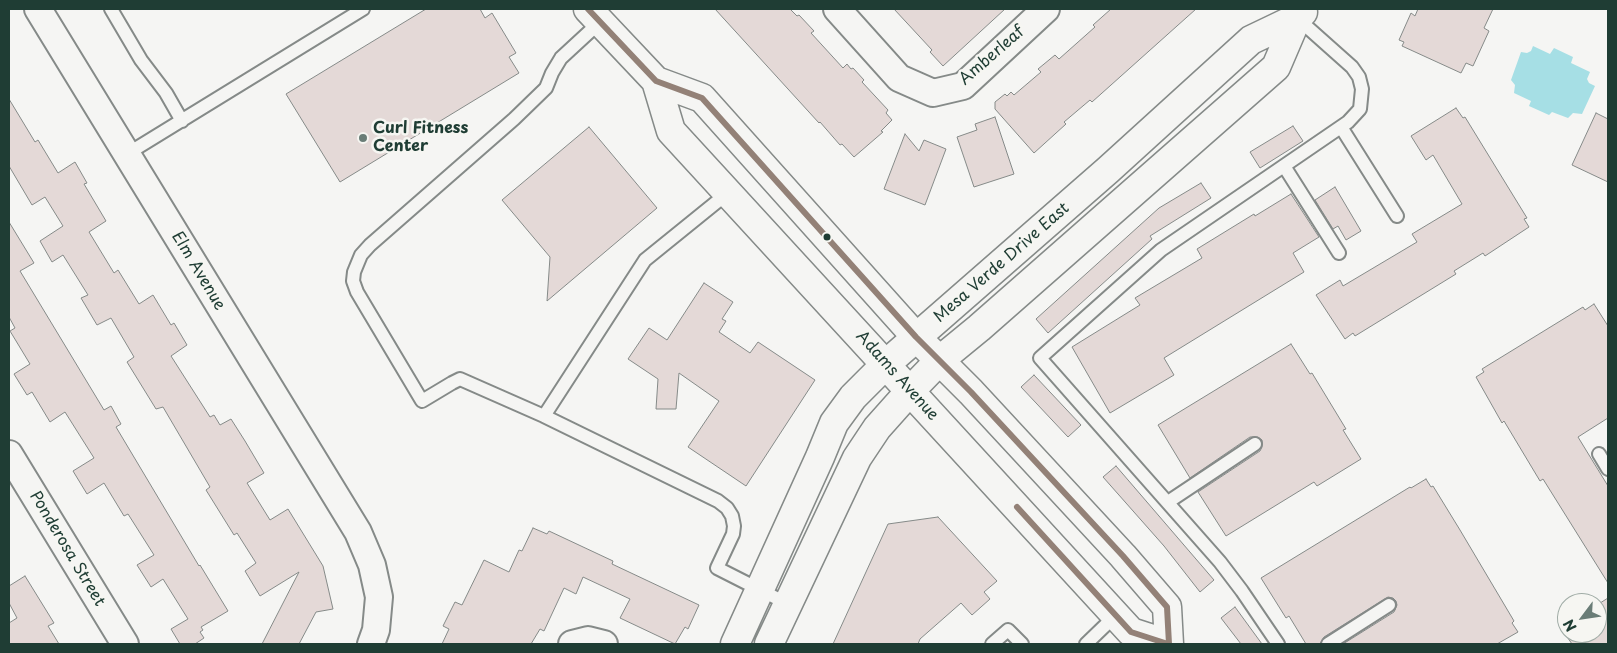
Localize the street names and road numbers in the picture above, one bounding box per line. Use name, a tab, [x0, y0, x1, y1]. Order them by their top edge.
street label: Amberleaf	[955, 22, 1029, 90]
street label: Mesa Verde Drive East	[930, 199, 1074, 327]
street label: Elm Avenue	[167, 228, 229, 314]
street label: Adams Avenue	[852, 327, 942, 425]
street label: Ponderosa Street	[25, 488, 109, 610]

